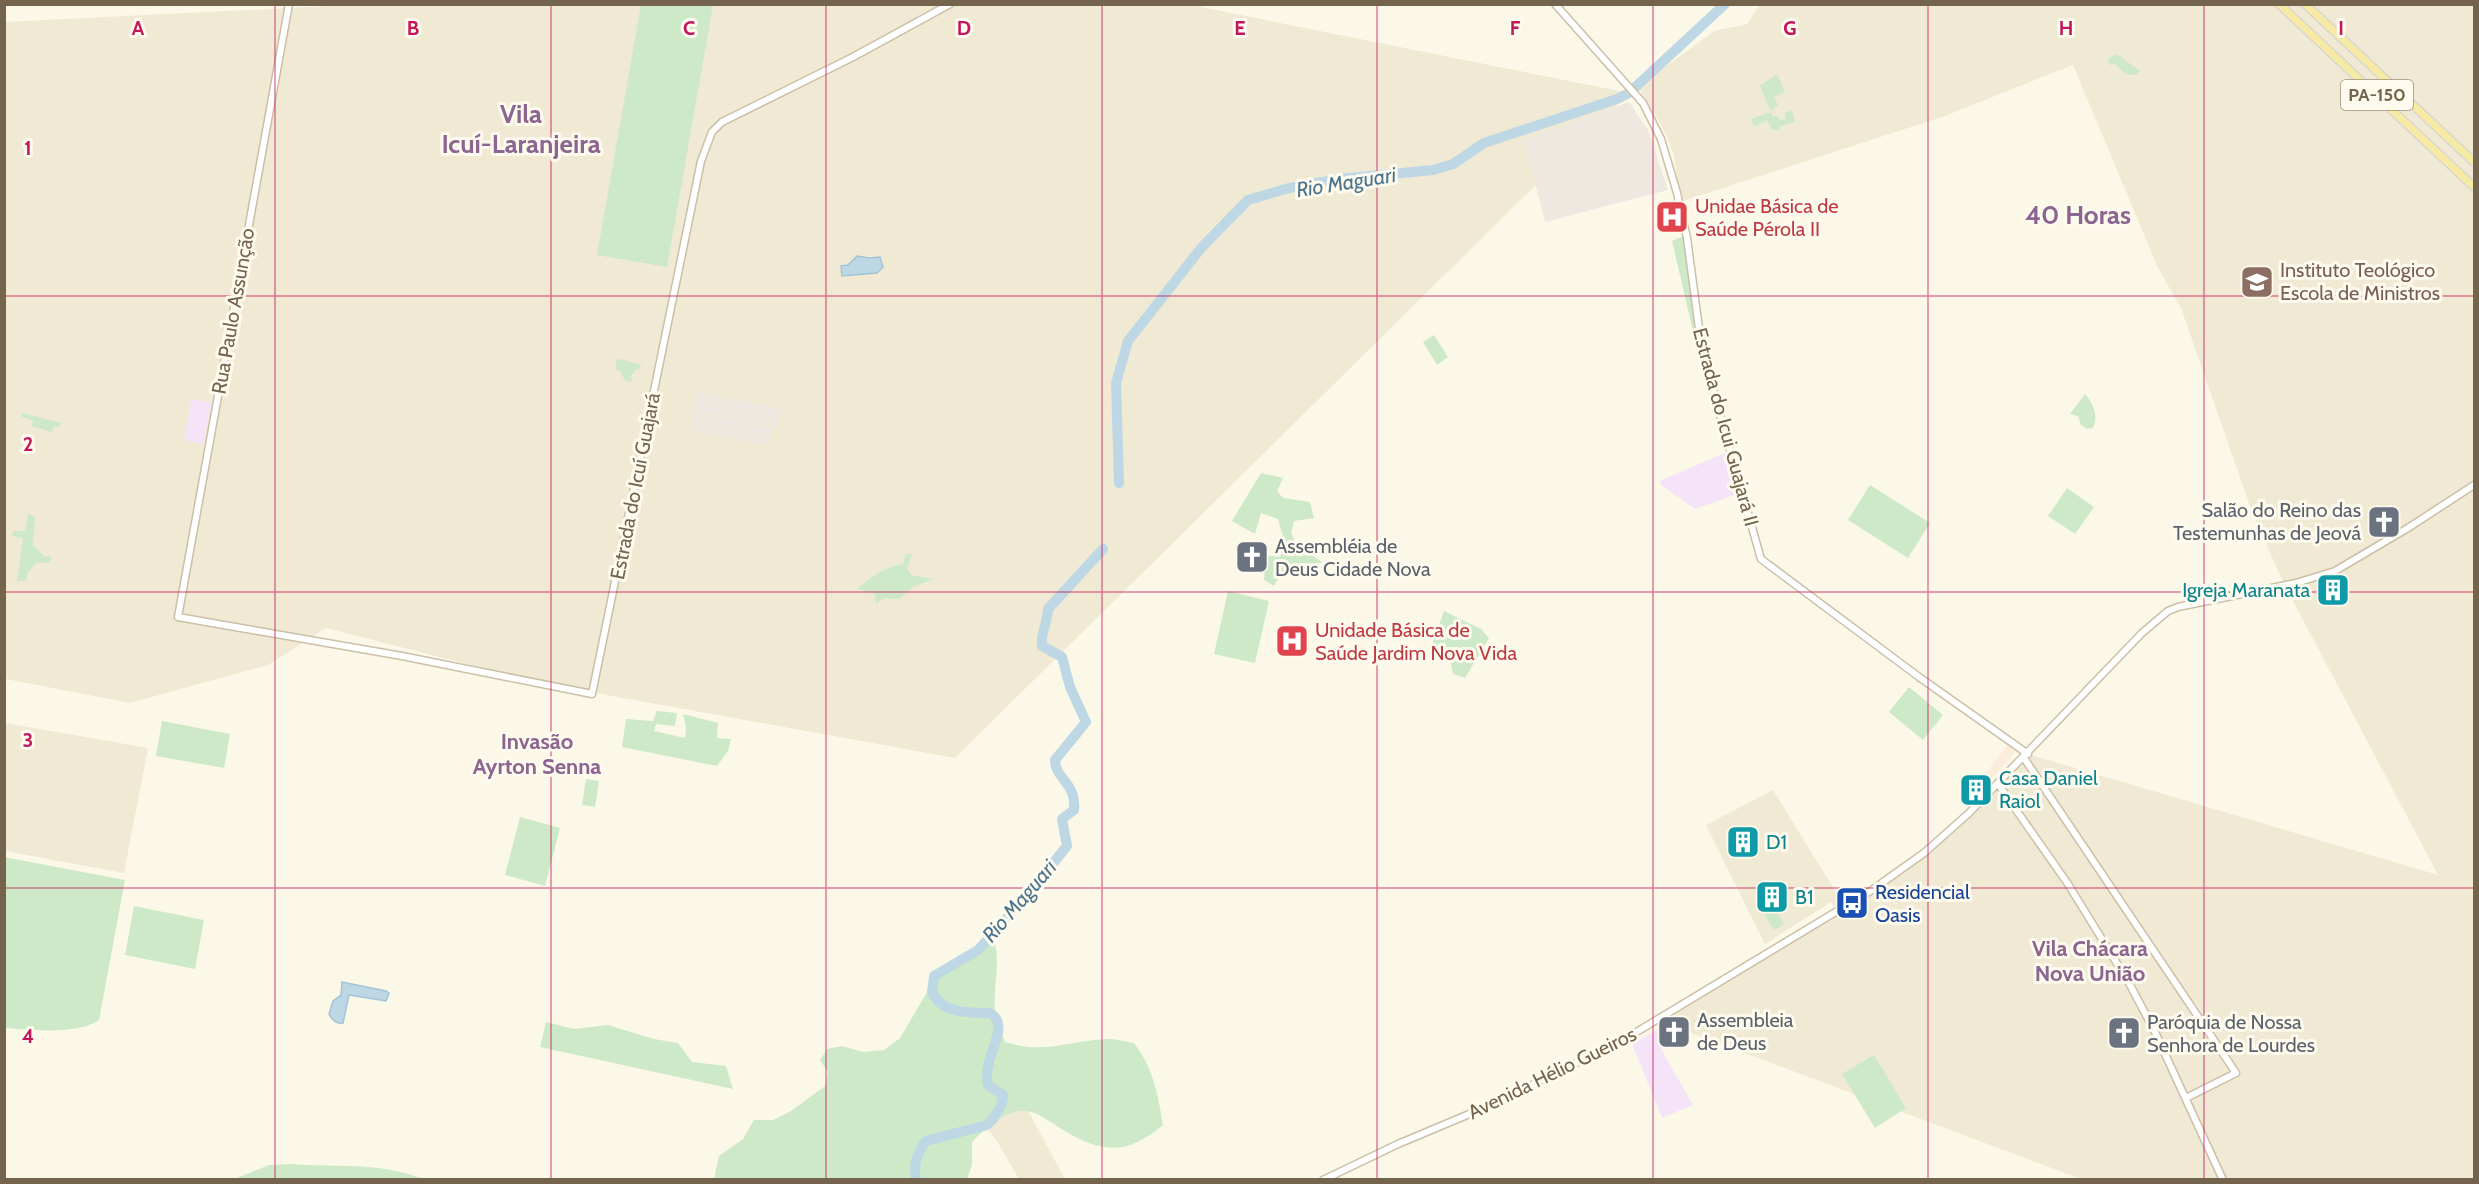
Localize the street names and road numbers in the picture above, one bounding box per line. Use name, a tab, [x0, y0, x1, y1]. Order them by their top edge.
road number: PA-150	[2341, 80, 2413, 110]
street label: Rua Paulo Assunção	[207, 226, 259, 396]
street label: Estrada do Icui Guajará II	[1688, 325, 1764, 529]
street label: Estrada do Icuí Guajará	[605, 390, 665, 581]
street label: Avenida Hélio Gueiros	[1464, 1022, 1640, 1124]

